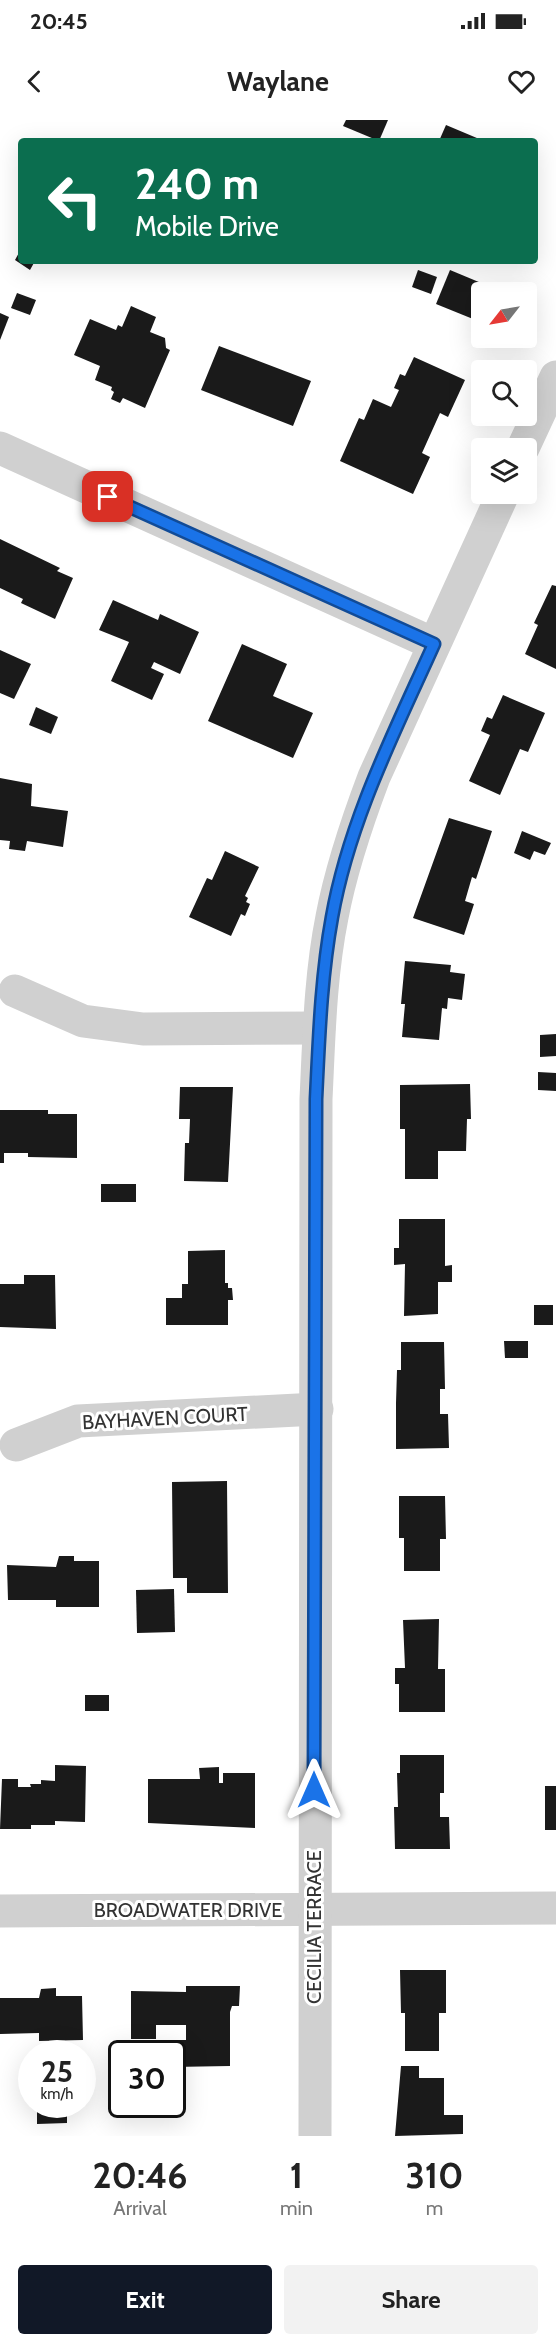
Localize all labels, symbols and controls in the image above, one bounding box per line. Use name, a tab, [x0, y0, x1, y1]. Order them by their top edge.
text: 20:45	[30, 8, 88, 35]
icon: back	[18, 65, 51, 98]
text: Waylane	[227, 65, 329, 98]
icon: heart	[505, 65, 538, 98]
text: 240 m	[135, 158, 259, 210]
icon: left	[36, 162, 114, 240]
text: Mobile Drive	[135, 210, 279, 243]
north arrow	[471, 282, 537, 348]
map controls	[471, 282, 537, 504]
button: search	[471, 360, 537, 426]
button: layers	[471, 438, 537, 504]
pin	[82, 471, 133, 522]
icon: arrive	[91, 480, 124, 513]
street label: BAYHAVEN COURT	[81, 1402, 249, 1434]
position arrow	[282, 1758, 346, 1822]
street label: CECILIA TERRACE	[302, 1850, 326, 2004]
street label: BROADWATER DRIVE	[94, 1898, 282, 1922]
speed limit sign: 30	[108, 2040, 186, 2118]
text: 25	[41, 2053, 73, 2090]
text: km/h	[41, 2085, 73, 2103]
text: 20:46	[92, 2153, 188, 2197]
text: 1	[290, 2153, 303, 2197]
text: 310	[405, 2153, 464, 2197]
text: Arrival	[113, 2196, 167, 2220]
text: min	[280, 2196, 313, 2220]
text: m	[426, 2196, 443, 2220]
button: Exit	[18, 2265, 272, 2334]
button: Share	[284, 2265, 538, 2334]

